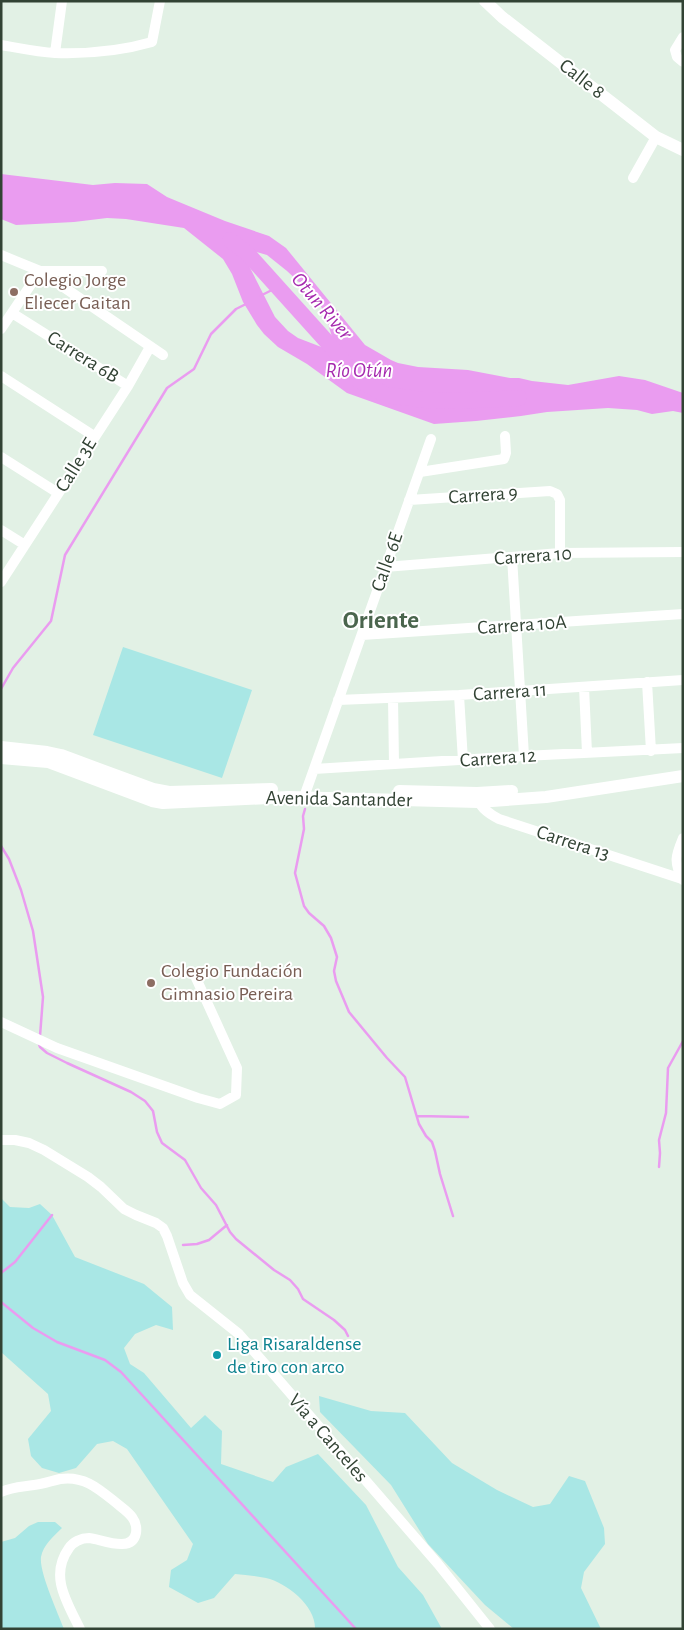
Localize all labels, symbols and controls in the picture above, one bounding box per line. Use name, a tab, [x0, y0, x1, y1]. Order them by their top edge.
street label: Calle 8	[556, 55, 608, 103]
water label: Otun River	[287, 268, 357, 344]
place label: Colegio Jorge Eliecer Gaitan	[24, 270, 131, 313]
marker: Colegio Jorge Eliecer Gaitan	[8, 286, 20, 298]
street label: Carrera 6B	[44, 327, 122, 387]
water label: Río Otún	[326, 360, 392, 381]
street label: Calle 3E	[52, 434, 101, 496]
street label: Carrera 9	[448, 483, 518, 507]
street label: Calle 6E	[368, 530, 407, 594]
street label: Carrera 10	[493, 543, 573, 569]
district label: Oriente	[343, 608, 419, 633]
street label: Carrera 10A	[477, 612, 568, 638]
street label: Carrera 11	[472, 679, 548, 705]
street label: Carrera 12	[459, 745, 537, 771]
street label: Avenida Santander	[265, 788, 413, 810]
street label: Carrera 13	[534, 822, 612, 864]
place label: Colegio Fundación Gimnasio Pereira	[161, 961, 303, 1004]
marker: Colegio Fundación Gimnasio Pereira	[145, 977, 157, 989]
place label: Liga Risaraldense de tiro con arco	[227, 1334, 362, 1377]
marker: Liga Risaraldense de tiro con arco	[211, 1349, 223, 1361]
street label: Vía a Canceles	[285, 1390, 371, 1486]

